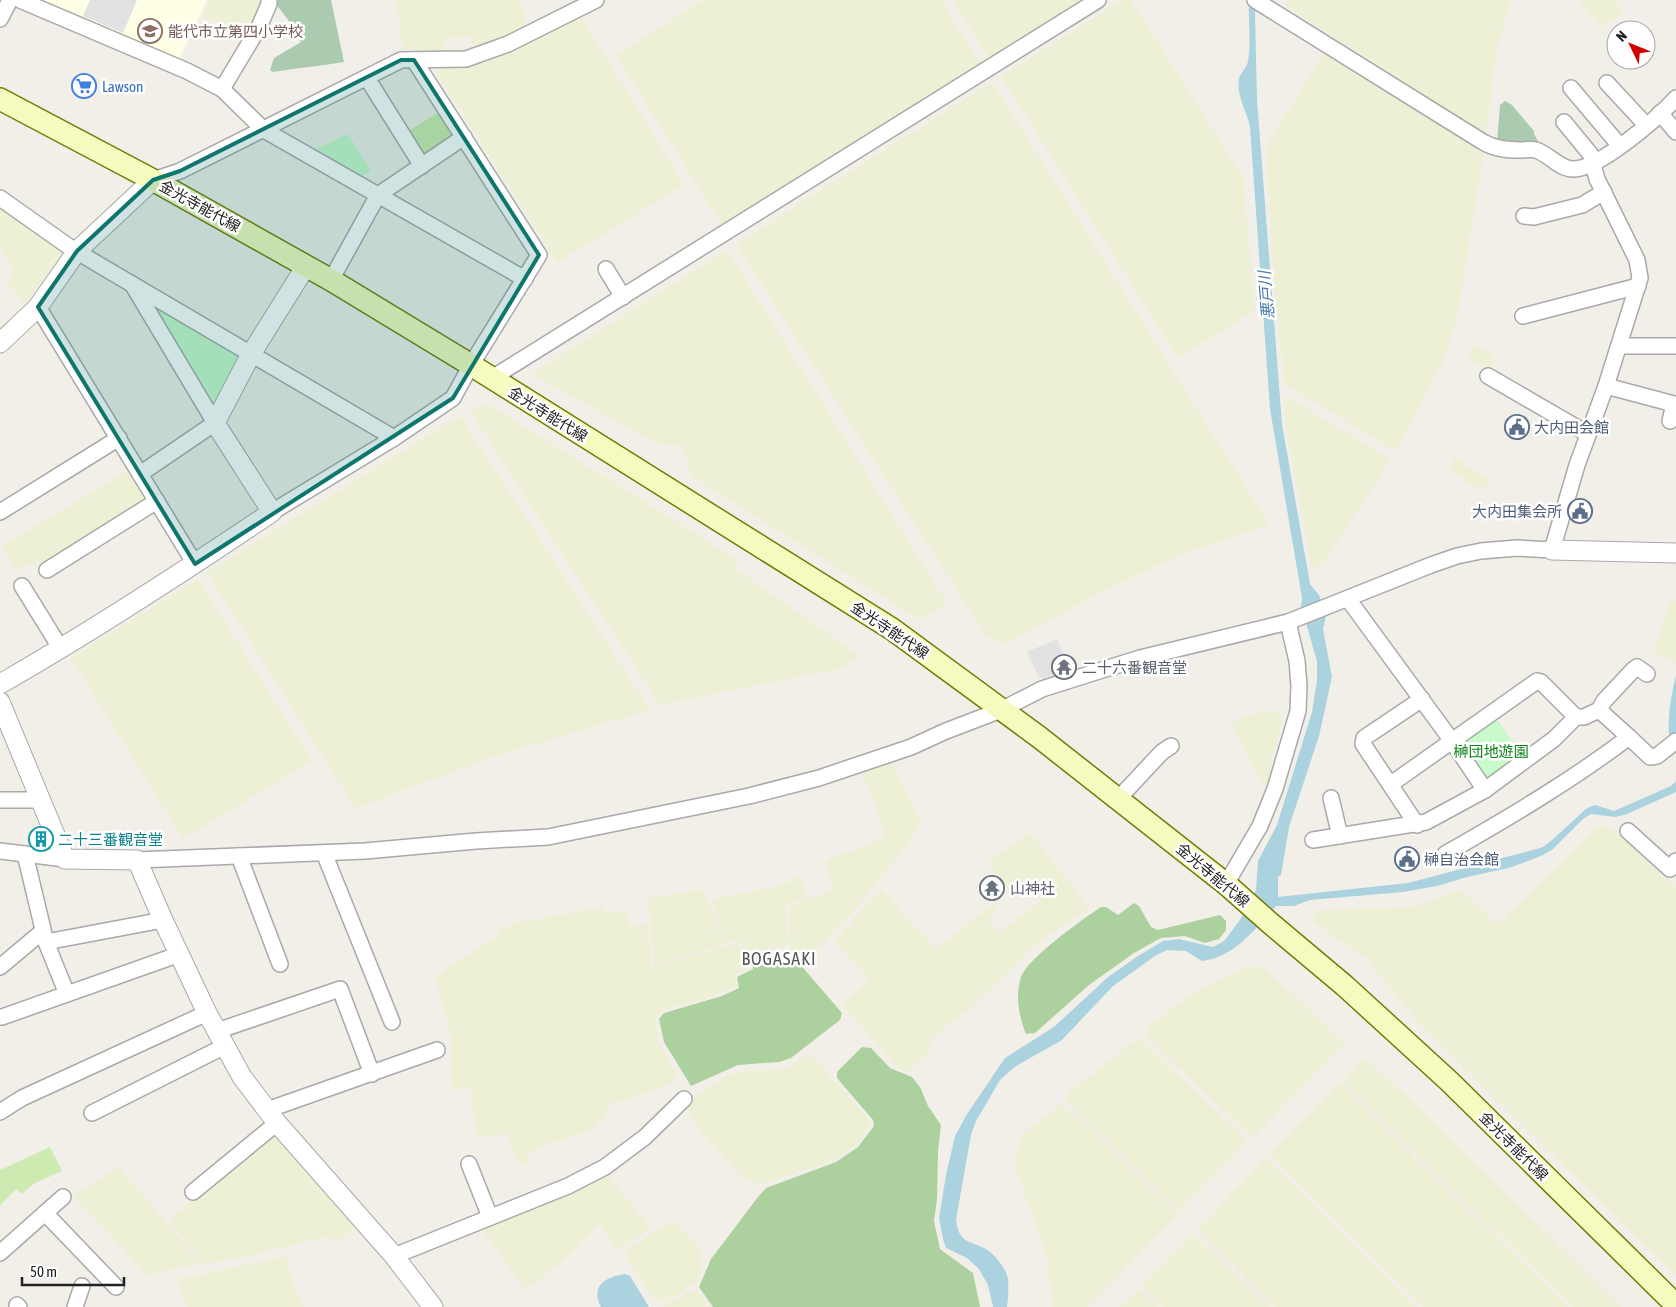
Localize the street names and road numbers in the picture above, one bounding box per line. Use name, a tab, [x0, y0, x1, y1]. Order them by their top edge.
street label: 金光寺能代線	[157, 177, 243, 235]
street label: 金光寺能代線	[505, 383, 591, 445]
street label: 金光寺能代線	[848, 598, 932, 662]
street label: 金光寺能代線	[1173, 840, 1253, 910]
street label: 金光寺能代線	[1476, 1108, 1552, 1184]

